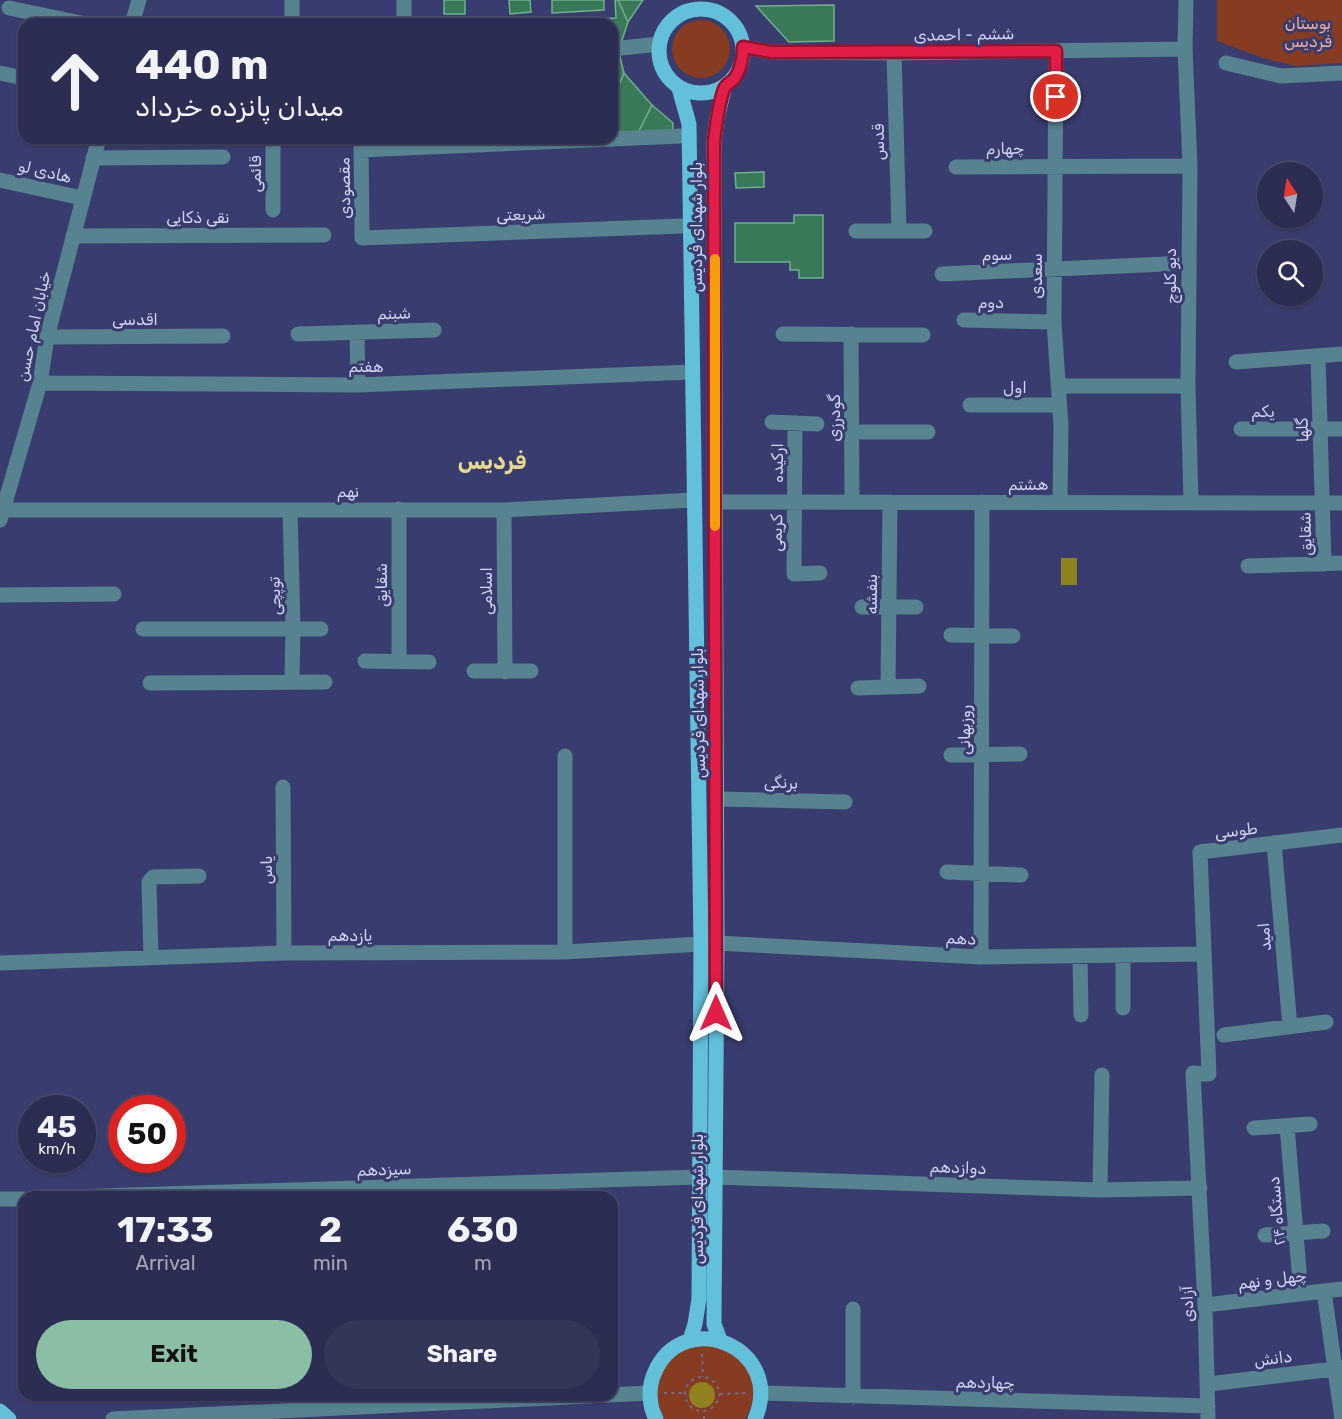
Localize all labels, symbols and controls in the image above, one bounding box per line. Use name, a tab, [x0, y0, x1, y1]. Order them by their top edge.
park label: بوستان فردیس	[1284, 14, 1332, 52]
street label: ششم - احمدی	[913, 24, 1015, 46]
text: 440 m	[135, 40, 268, 90]
icon: ahead	[36, 42, 114, 120]
pin	[1030, 71, 1081, 122]
icon: arrive	[1039, 80, 1072, 113]
text: میدان پانزده خرداد	[135, 91, 344, 123]
street label: قدس	[869, 123, 888, 161]
street label: چهارم	[986, 139, 1024, 159]
street label: قائمی	[246, 155, 265, 193]
street label: هادی لو	[16, 156, 74, 188]
street label: مقصودی	[334, 157, 356, 219]
street label: بلوار شهدای فردیس	[687, 162, 707, 292]
north arrow	[1257, 162, 1323, 228]
map controls	[1257, 162, 1323, 306]
street label: شریعتی	[496, 204, 546, 226]
street label: نقی ذکایی	[166, 208, 230, 227]
button: search	[1257, 240, 1323, 306]
street label: سوم	[981, 244, 1013, 266]
street label: دیو کلوچ	[1161, 248, 1182, 304]
street label: سعدی	[1027, 253, 1046, 299]
street label: خیابان امام حسن	[13, 269, 55, 383]
street label: دوم	[978, 293, 1004, 313]
street label: شبنم	[377, 303, 411, 325]
street label: اقدسی	[112, 310, 158, 329]
street label: هفتم	[348, 357, 384, 377]
street label: اول	[1003, 378, 1027, 398]
street label: گودرزی	[825, 393, 845, 442]
street label: یکم	[1251, 402, 1275, 422]
street label: گلها	[1293, 417, 1313, 443]
street label: ارکیده	[768, 443, 788, 483]
district label: فردیس	[458, 448, 526, 475]
street label: هشتم	[1008, 475, 1049, 495]
street label: نهم	[337, 482, 359, 502]
street label: شقایق	[1295, 512, 1317, 556]
street label: کریمی	[767, 513, 787, 552]
street label: شقایق	[372, 563, 392, 607]
street label: اسلامی	[477, 567, 496, 615]
street label: بنفشه	[862, 574, 881, 614]
street label: توپچی	[264, 576, 286, 616]
street label: بلوار شهدای فردیس	[688, 648, 710, 778]
street label: روزبهانی	[955, 705, 975, 755]
street label: برنگی	[763, 772, 798, 794]
street label: طوسی	[1213, 818, 1259, 844]
street label: یاس	[257, 856, 276, 884]
street label: امید	[1254, 922, 1275, 952]
street label: یازدهم	[328, 926, 372, 946]
street label: دهم	[945, 928, 977, 950]
position arrow	[684, 981, 748, 1045]
speed limit sign: 50	[108, 1095, 186, 1173]
text: 45	[37, 1109, 77, 1145]
street label: بلوار شهدای فردیس	[688, 1134, 708, 1264]
text: km/h	[38, 1140, 76, 1158]
street label: دوازدهم	[929, 1157, 987, 1179]
street label: سیزدهم	[356, 1159, 412, 1181]
street label: ۲۴ دستگاه	[1264, 1176, 1289, 1246]
text: 17:33	[117, 1208, 214, 1251]
text: 2	[319, 1208, 342, 1251]
text: 630	[447, 1208, 519, 1251]
text: Arrival	[136, 1251, 196, 1275]
text: min	[313, 1251, 348, 1275]
text: m	[474, 1251, 492, 1275]
street label: چهل و نهم	[1237, 1266, 1307, 1294]
street label: آزادی	[1177, 1285, 1199, 1323]
button: Exit	[36, 1320, 312, 1389]
button: Share	[324, 1320, 600, 1389]
street label: دانش	[1253, 1347, 1293, 1370]
street label: چهاردهم	[955, 1372, 1015, 1394]

